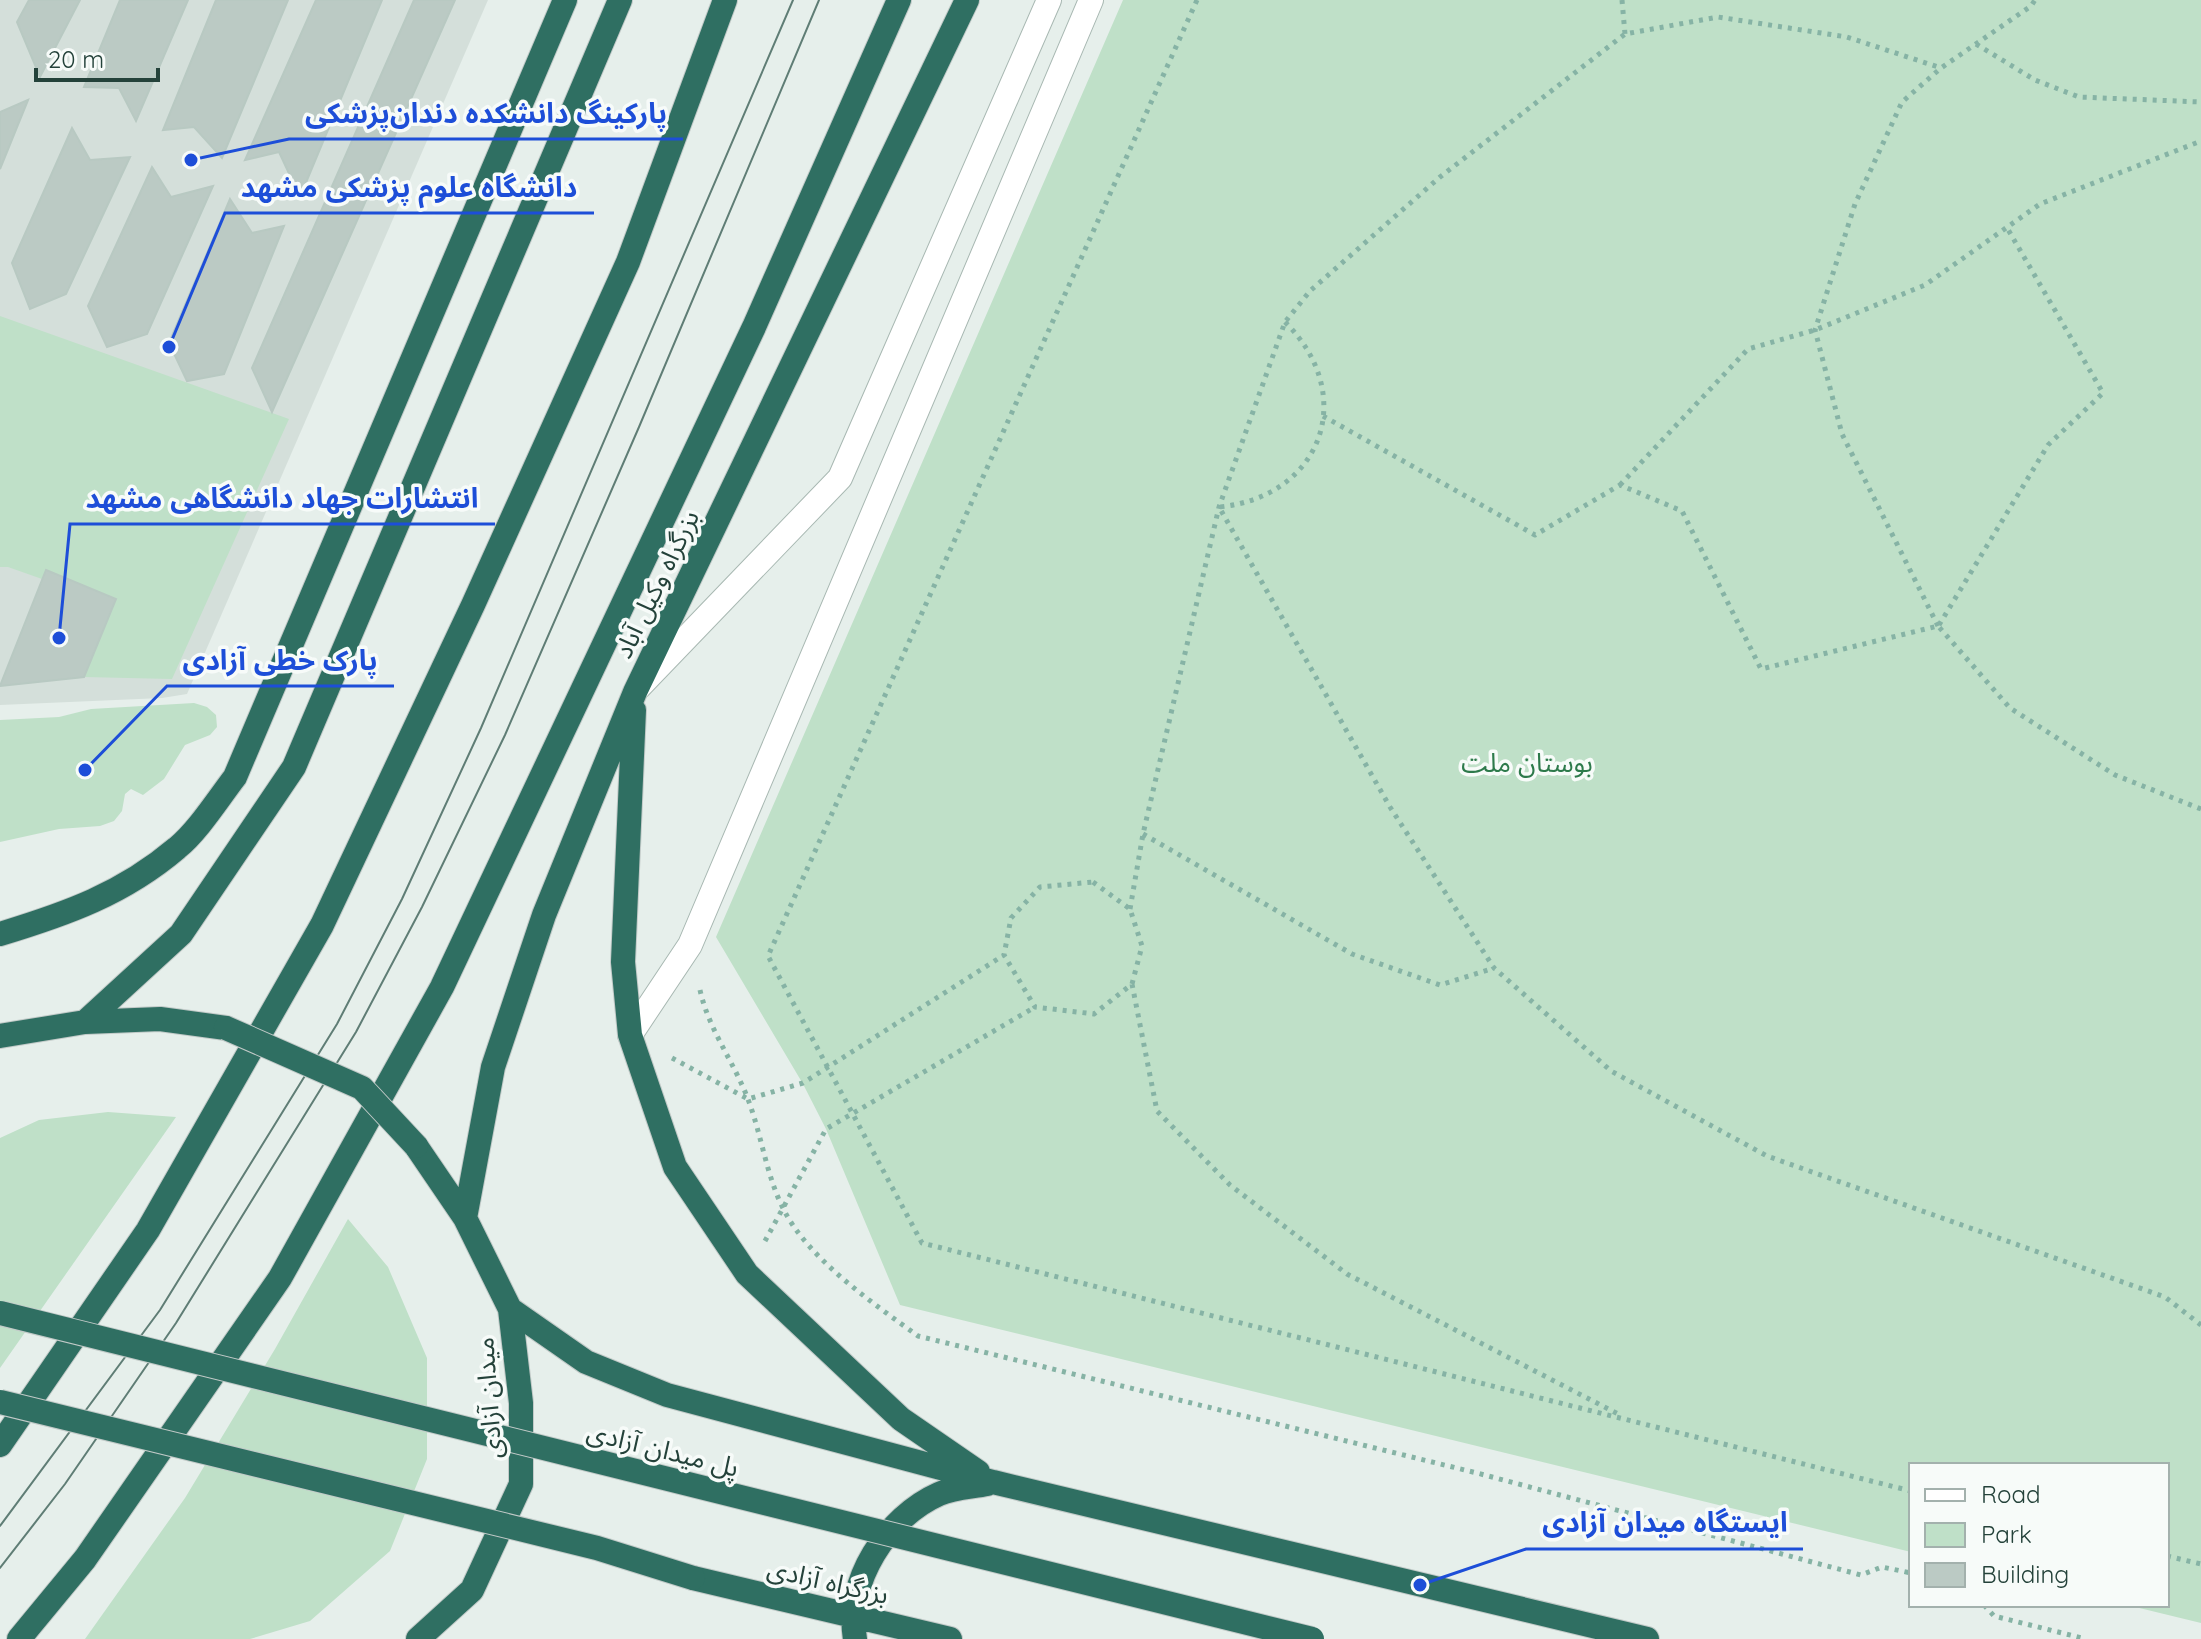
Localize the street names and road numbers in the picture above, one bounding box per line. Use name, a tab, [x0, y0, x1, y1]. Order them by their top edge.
street label: بزرگراه وکیل آباد	[606, 504, 706, 664]
street label: میدان آزادی	[467, 1336, 509, 1460]
street label: پل میدان آزادی	[583, 1414, 742, 1485]
street label: بزرگراه آزادی	[764, 1551, 892, 1611]

